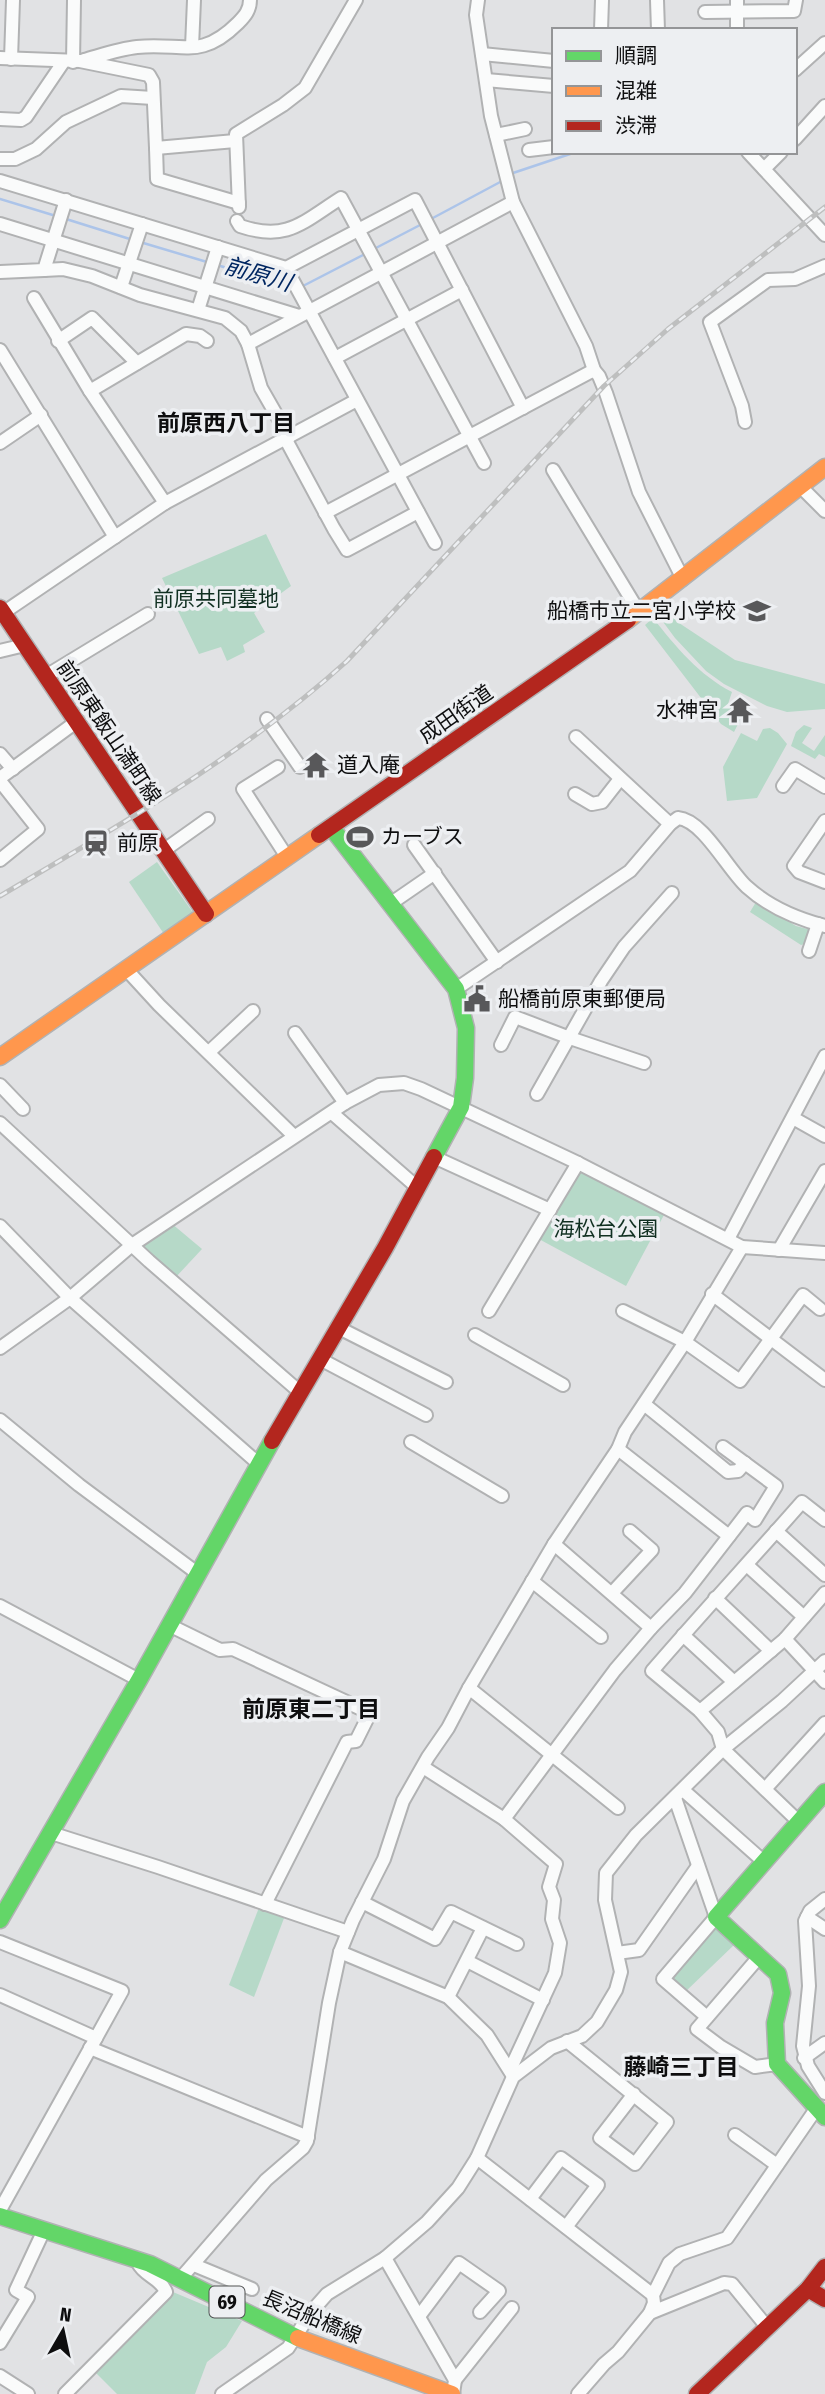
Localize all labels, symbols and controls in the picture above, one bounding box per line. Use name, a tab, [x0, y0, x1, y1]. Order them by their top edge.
legend	[552, 28, 797, 154]
text: 順調	[615, 43, 657, 69]
text: 混雑	[615, 78, 657, 104]
text: 渋滞	[615, 113, 657, 139]
water label: 前原川	[221, 251, 298, 298]
district label: 前原西八丁目	[157, 409, 295, 437]
park label: 前原共同墓地	[153, 586, 279, 612]
school or university icon: 船橋市立二宮小学校	[742, 596, 772, 626]
place label: 船橋市立二宮小学校	[547, 598, 736, 624]
street label: 前原東飯山満町線	[51, 655, 167, 809]
street label: 成田街道	[414, 679, 498, 749]
temple icon: 水神宮	[725, 695, 755, 725]
place label: 水神宮	[656, 697, 719, 723]
temple icon: 道入庵	[301, 750, 331, 780]
place label: 道入庵	[337, 752, 400, 778]
sports icon: カーブス	[345, 822, 375, 852]
place label: カーブス	[381, 824, 464, 850]
station icon: 前原	[81, 828, 111, 858]
place label: 前原	[117, 830, 159, 856]
public building icon: 船橋前原東郵便局	[462, 984, 492, 1014]
place label: 船橋前原東郵便局	[498, 986, 666, 1012]
park label: 海松台公園	[554, 1216, 659, 1242]
district label: 前原東二丁目	[242, 1695, 380, 1723]
district label: 藤崎三丁目	[624, 2053, 739, 2081]
street label: 長沼船橋線	[259, 2285, 365, 2349]
road number: 69	[210, 2286, 244, 2318]
north arrow	[28, 2296, 98, 2366]
text: N	[58, 2302, 73, 2327]

